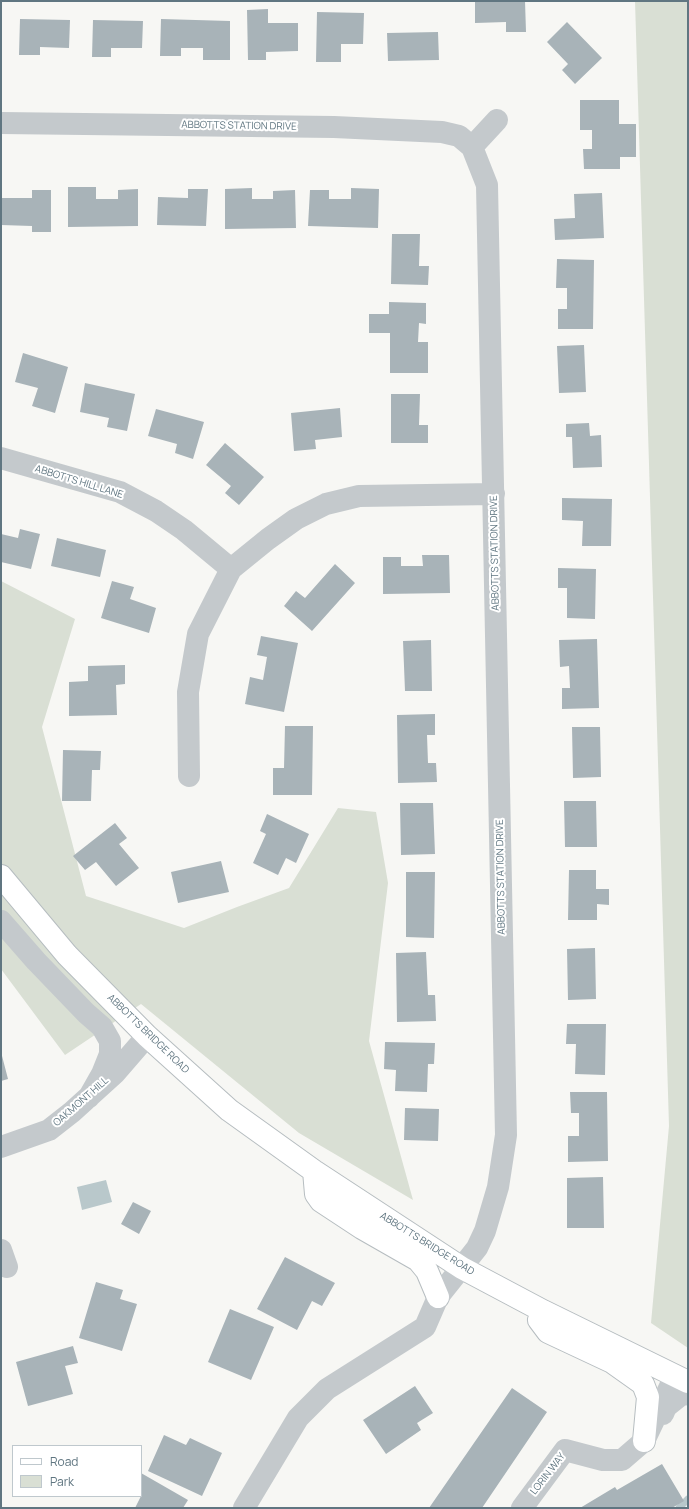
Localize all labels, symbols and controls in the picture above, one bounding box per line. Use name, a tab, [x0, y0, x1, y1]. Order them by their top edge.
street label: ABBOTTS STATION DRIVE	[181, 119, 297, 133]
street label: ABBOTTS HILL LANE	[33, 463, 125, 501]
street label: ABBOTTS STATION DRIVE	[488, 495, 502, 611]
street label: ABBOTTS STATION DRIVE	[494, 819, 508, 935]
street label: ABBOTTS BRIDGE ROAD	[105, 992, 191, 1076]
street label: OAKMONT HILL	[51, 1075, 111, 1129]
street label: ABBOTTS BRIDGE ROAD	[378, 1210, 476, 1278]
legend	[12, 1445, 142, 1497]
street label: LORIN WAY	[528, 1451, 568, 1497]
text: Road	[50, 1453, 78, 1470]
text: Park	[50, 1473, 74, 1490]

